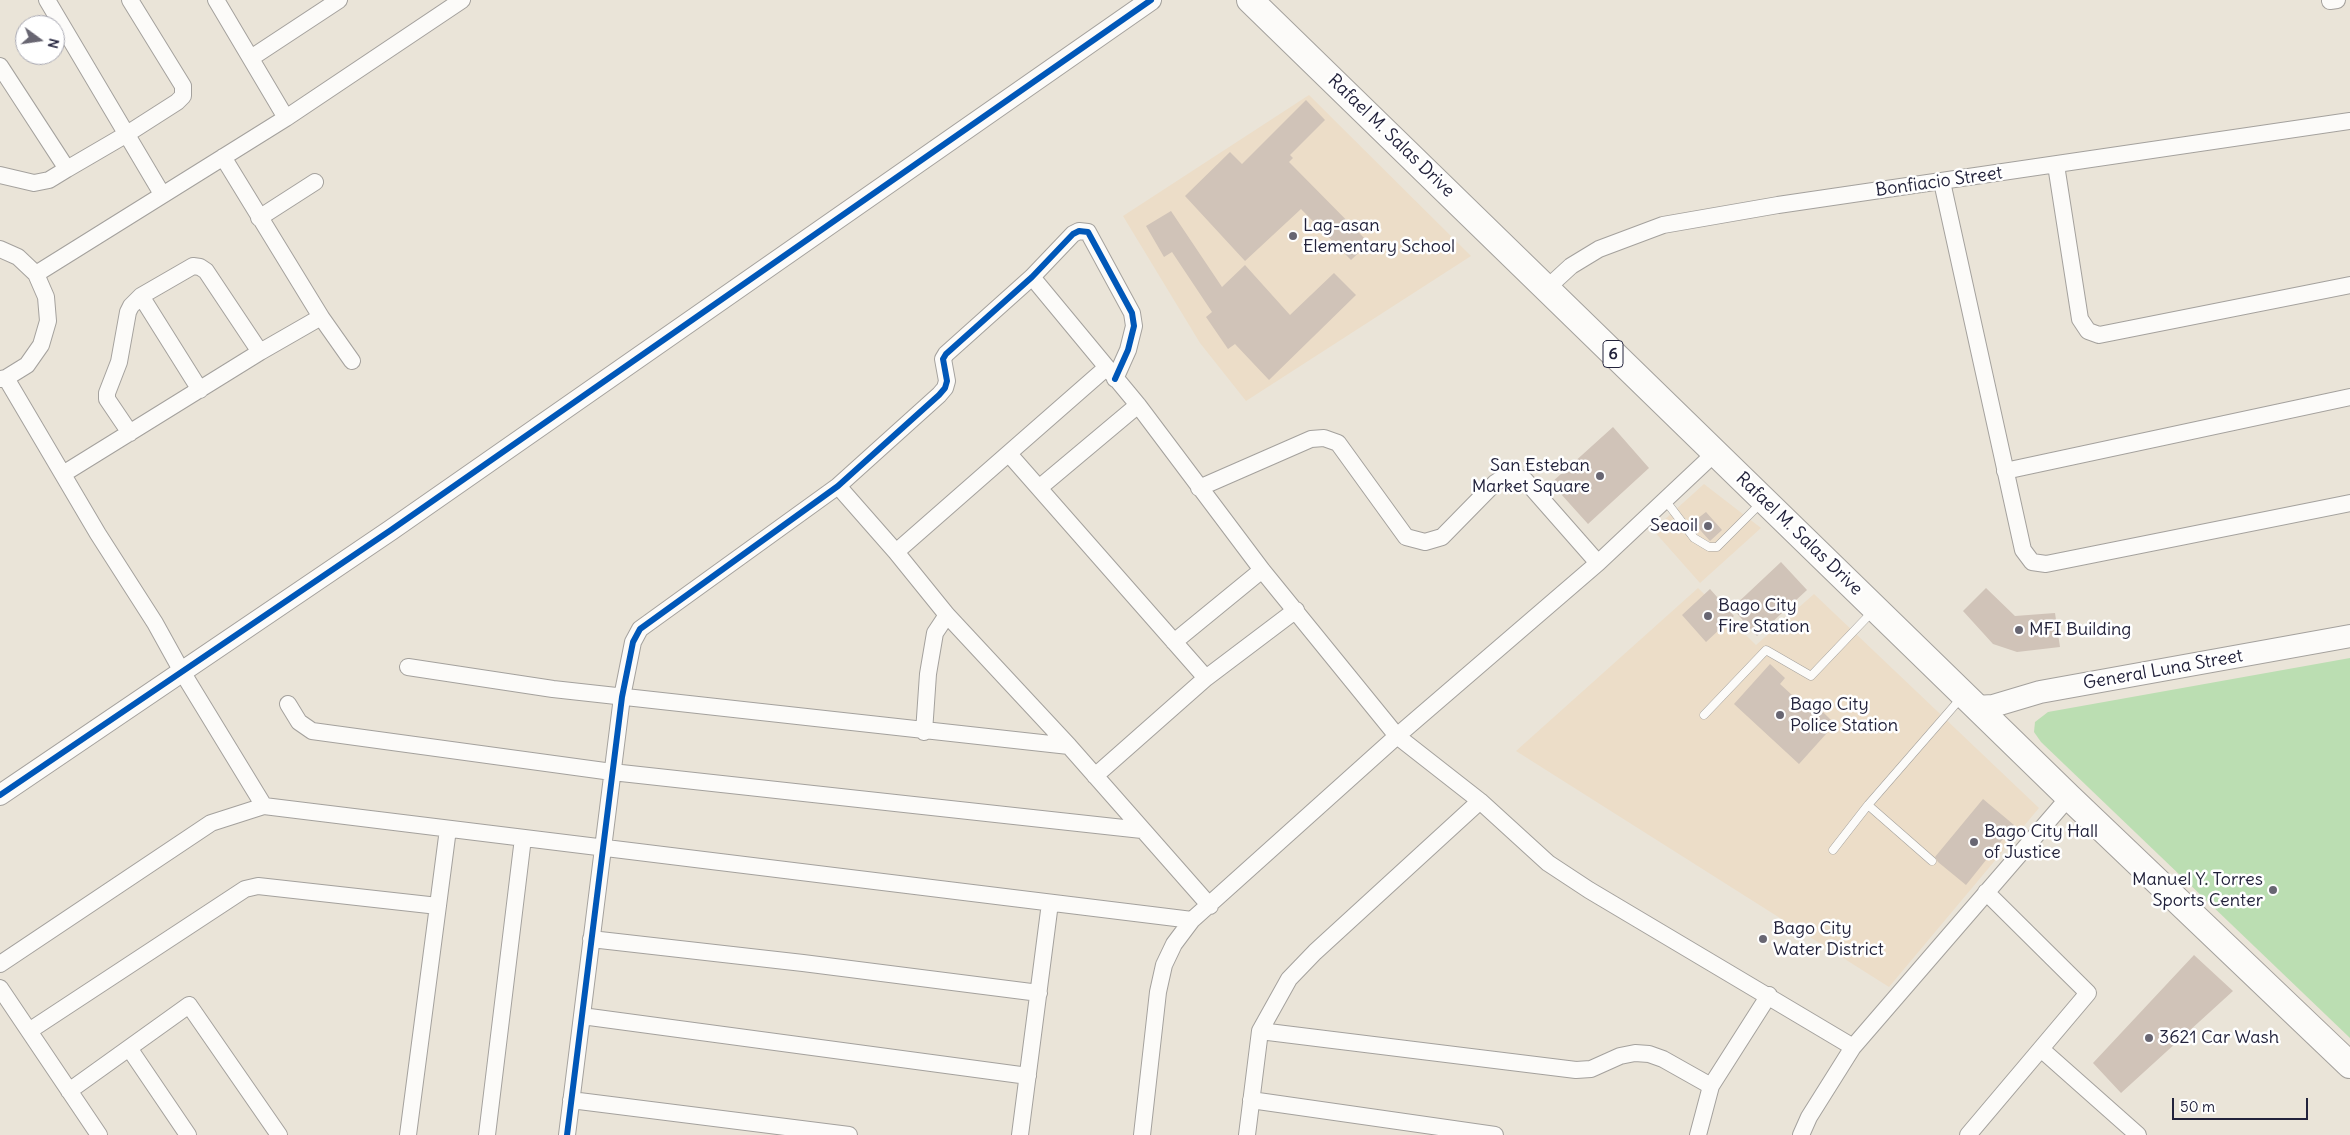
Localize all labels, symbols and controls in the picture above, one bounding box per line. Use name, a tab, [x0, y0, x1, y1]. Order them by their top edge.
north arrow	[15, 15, 65, 65]
text: N	[44, 37, 63, 50]
street label: Rafael M. Salas Drive	[1323, 70, 1459, 202]
street label: Bonfiacio Street	[1874, 162, 2004, 202]
place label: Lag-asan Elementary School	[1303, 215, 1455, 258]
marker: Lag-asan Elementary School	[1287, 230, 1299, 242]
road number: 6	[1603, 340, 1623, 368]
place label: San Esteban Market Square	[1472, 455, 1590, 498]
street label: Rafael M. Salas Drive	[1731, 468, 1867, 600]
marker: San Esteban Market Square	[1594, 470, 1606, 482]
place label: Seaoil	[1650, 515, 1698, 537]
marker: Seaoil	[1702, 520, 1714, 532]
place label: Bago City Fire Station	[1718, 595, 1810, 638]
marker: Bago City Fire Station	[1702, 610, 1714, 622]
place label: MFI Building	[2029, 619, 2131, 641]
marker: MFI Building	[2013, 624, 2025, 636]
street label: General Luna Street	[2082, 645, 2244, 695]
place label: Bago City Police Station	[1790, 694, 1898, 736]
marker: Bago City Police Station	[1774, 709, 1786, 721]
place label: Bago City Hall of Justice	[1984, 821, 2098, 864]
marker: Bago City Hall of Justice	[1968, 836, 1980, 848]
place label: Manuel Y. Torres Sports Center	[2132, 869, 2263, 912]
marker: Manuel Y. Torres Sports Center	[2267, 884, 2279, 896]
place label: Bago City Water District	[1773, 918, 1884, 961]
marker: Bago City Water District	[1757, 933, 1769, 945]
place label: 3621 Car Wash	[2159, 1027, 2279, 1049]
marker: 3621 Car Wash	[2143, 1032, 2155, 1044]
scale bar	[2175, 1088, 2311, 1120]
text: 50 m	[2180, 1097, 2215, 1116]

